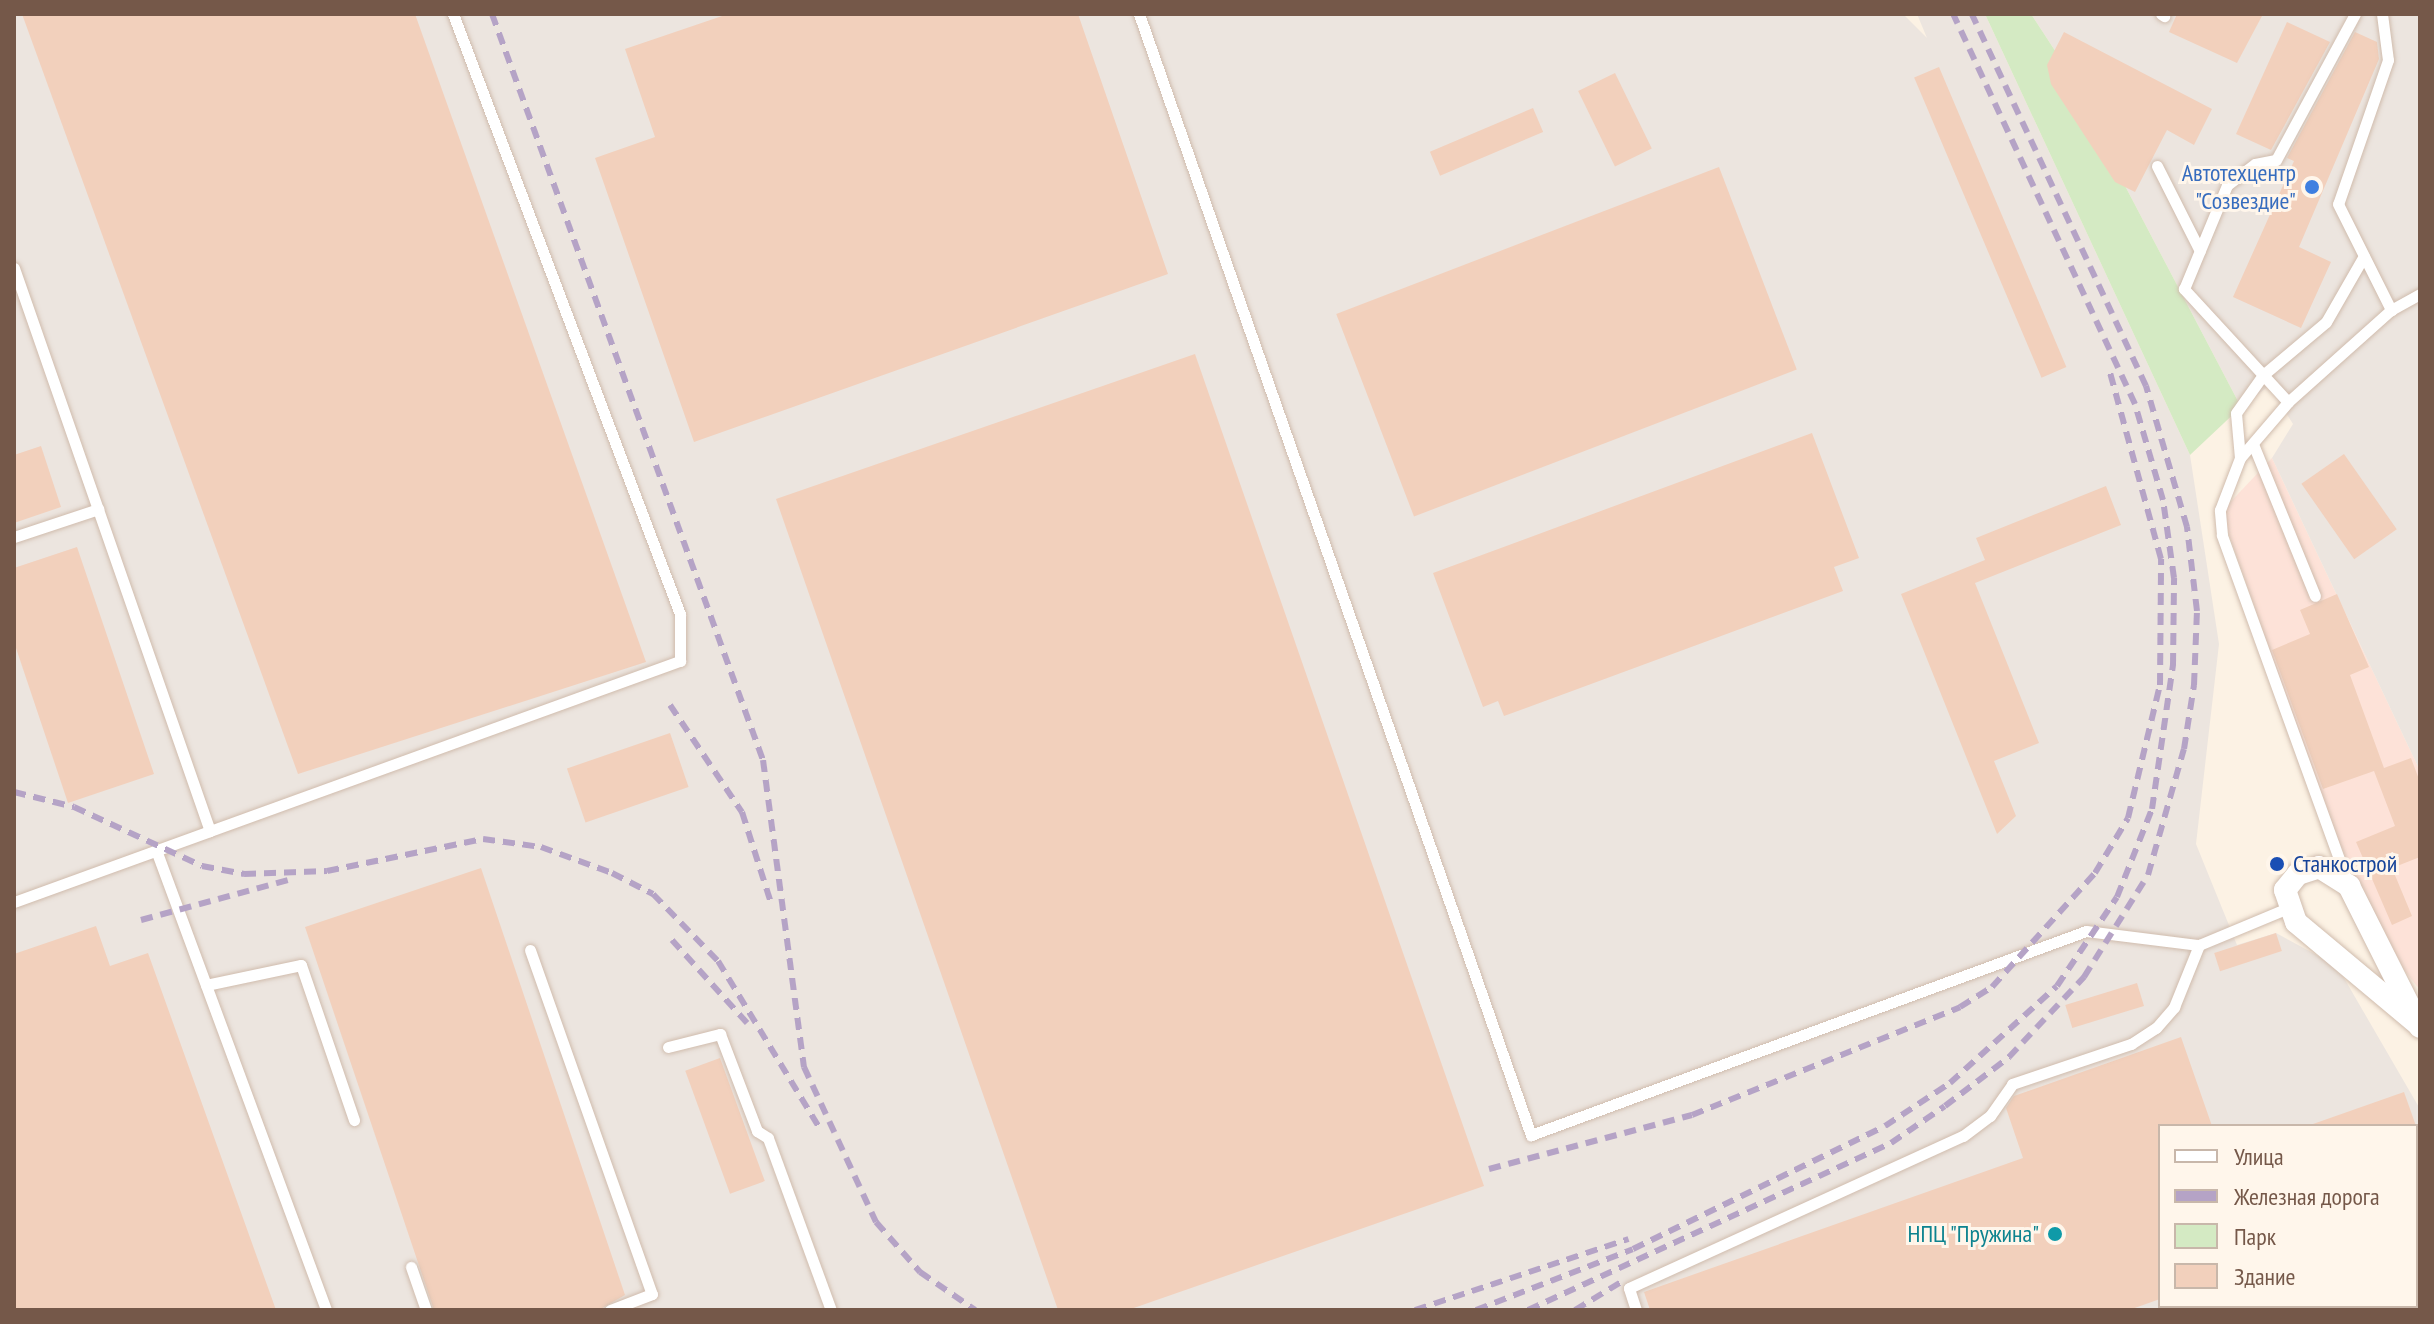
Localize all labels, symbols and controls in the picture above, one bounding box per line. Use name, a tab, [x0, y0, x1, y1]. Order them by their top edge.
place label: Автотехцентр "Созвездие"	[2182, 159, 2296, 215]
marker: Автотехцентр "Созвездие"	[2303, 178, 2321, 196]
place label: Станкострой	[2293, 850, 2397, 878]
marker: Станкострой	[2268, 855, 2286, 873]
legend	[2158, 1124, 2418, 1308]
text: Улица	[2234, 1141, 2284, 1172]
text: Железная дорога	[2234, 1181, 2380, 1212]
place label: НПЦ "Пружина"	[1906, 1220, 2039, 1248]
text: Парк	[2234, 1221, 2276, 1252]
marker: НПЦ "Пружина"	[2046, 1225, 2064, 1243]
text: Здание	[2234, 1261, 2295, 1292]

